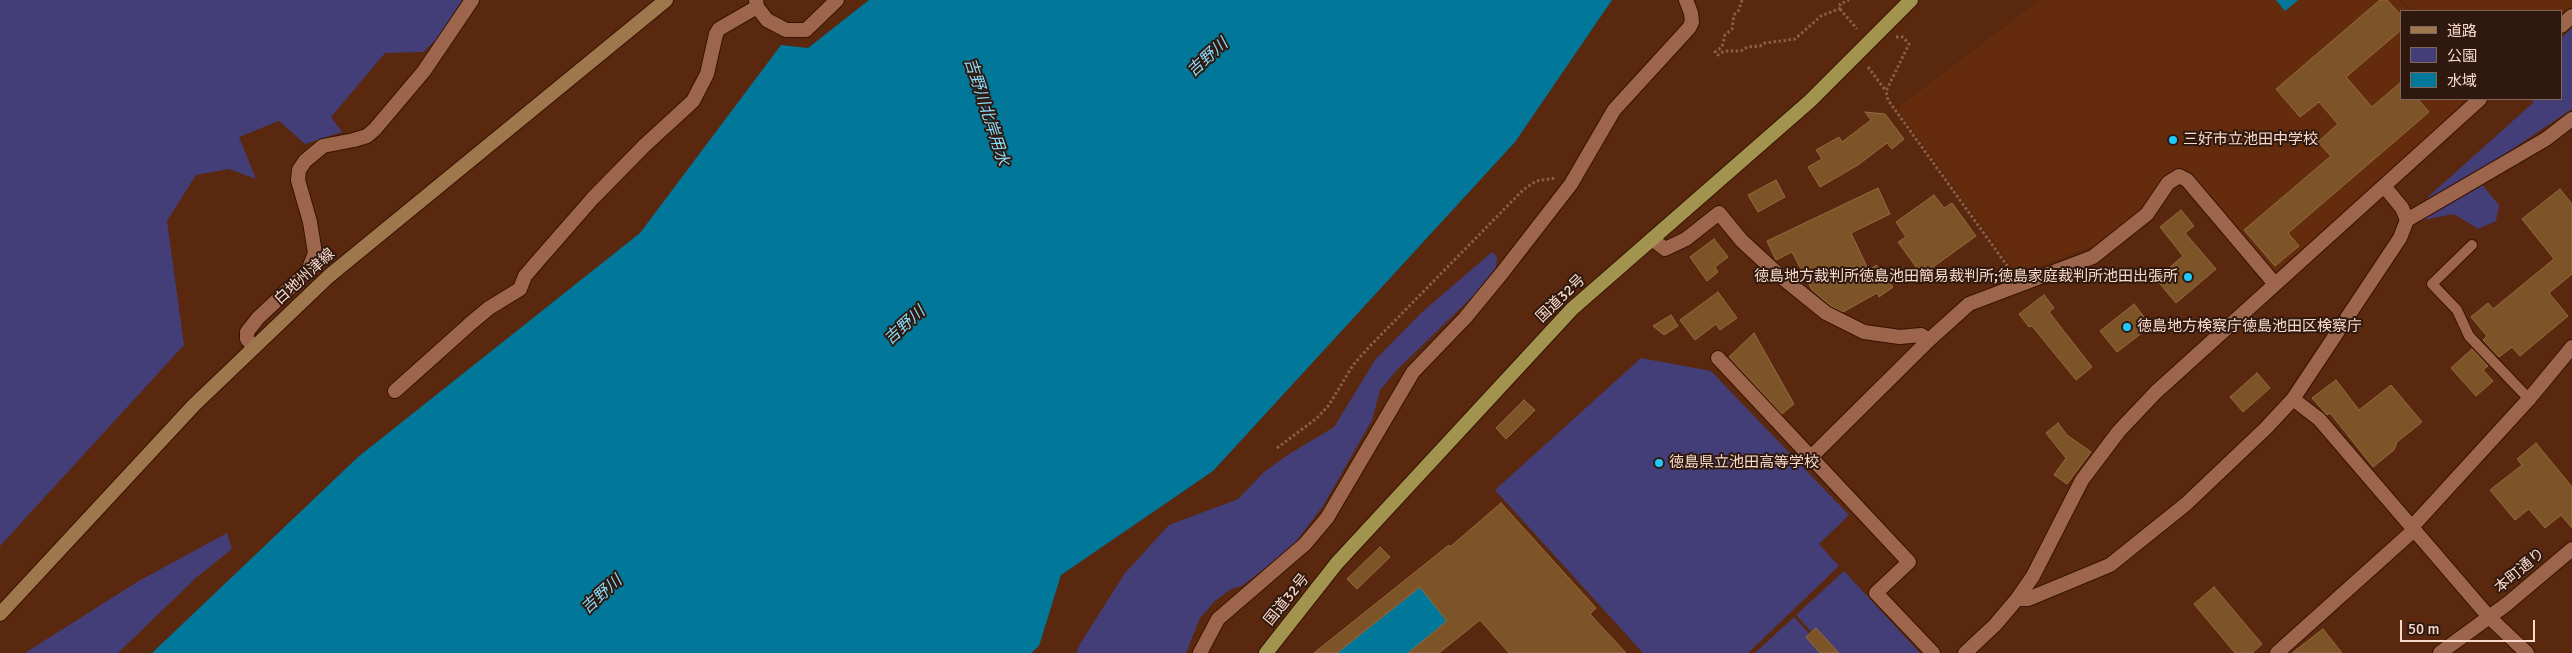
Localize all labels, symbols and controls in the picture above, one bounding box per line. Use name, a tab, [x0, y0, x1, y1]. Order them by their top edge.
legend	[2400, 10, 2562, 100]
text: 道路	[2447, 22, 2477, 40]
water label: 吉野川	[1184, 35, 1232, 81]
text: 公園	[2447, 47, 2477, 65]
water label: 吉野川北岸用水	[960, 56, 1012, 168]
text: 水域	[2447, 72, 2477, 90]
place label: 三好市立池田中学校	[2183, 131, 2318, 149]
marker: 三好市立池田中学校	[2167, 134, 2179, 146]
street label: 白地州津線	[271, 245, 339, 309]
place label: 徳島地方裁判所徳島池田簡易裁判所;徳島家庭裁判所池田出張所	[1754, 268, 2178, 286]
street label: 国道32号	[1533, 271, 1589, 327]
marker: 徳島地方裁判所徳島池田簡易裁判所;徳島家庭裁判所池田出張所	[2182, 271, 2194, 283]
water label: 吉野川	[881, 303, 929, 349]
place label: 徳島地方検察庁徳島池田区検察庁	[2137, 318, 2362, 336]
marker: 徳島地方検察庁徳島池田区検察庁	[2121, 321, 2133, 333]
place label: 徳島県立池田高等学校	[1669, 454, 1819, 472]
marker: 徳島県立池田高等学校	[1653, 457, 1665, 469]
street label: 本町通り	[2491, 545, 2549, 597]
street label: 国道32号	[1261, 571, 1313, 629]
water label: 吉野川	[578, 572, 626, 618]
scale bar	[2402, 610, 2537, 642]
text: 50 m	[2408, 620, 2439, 638]

